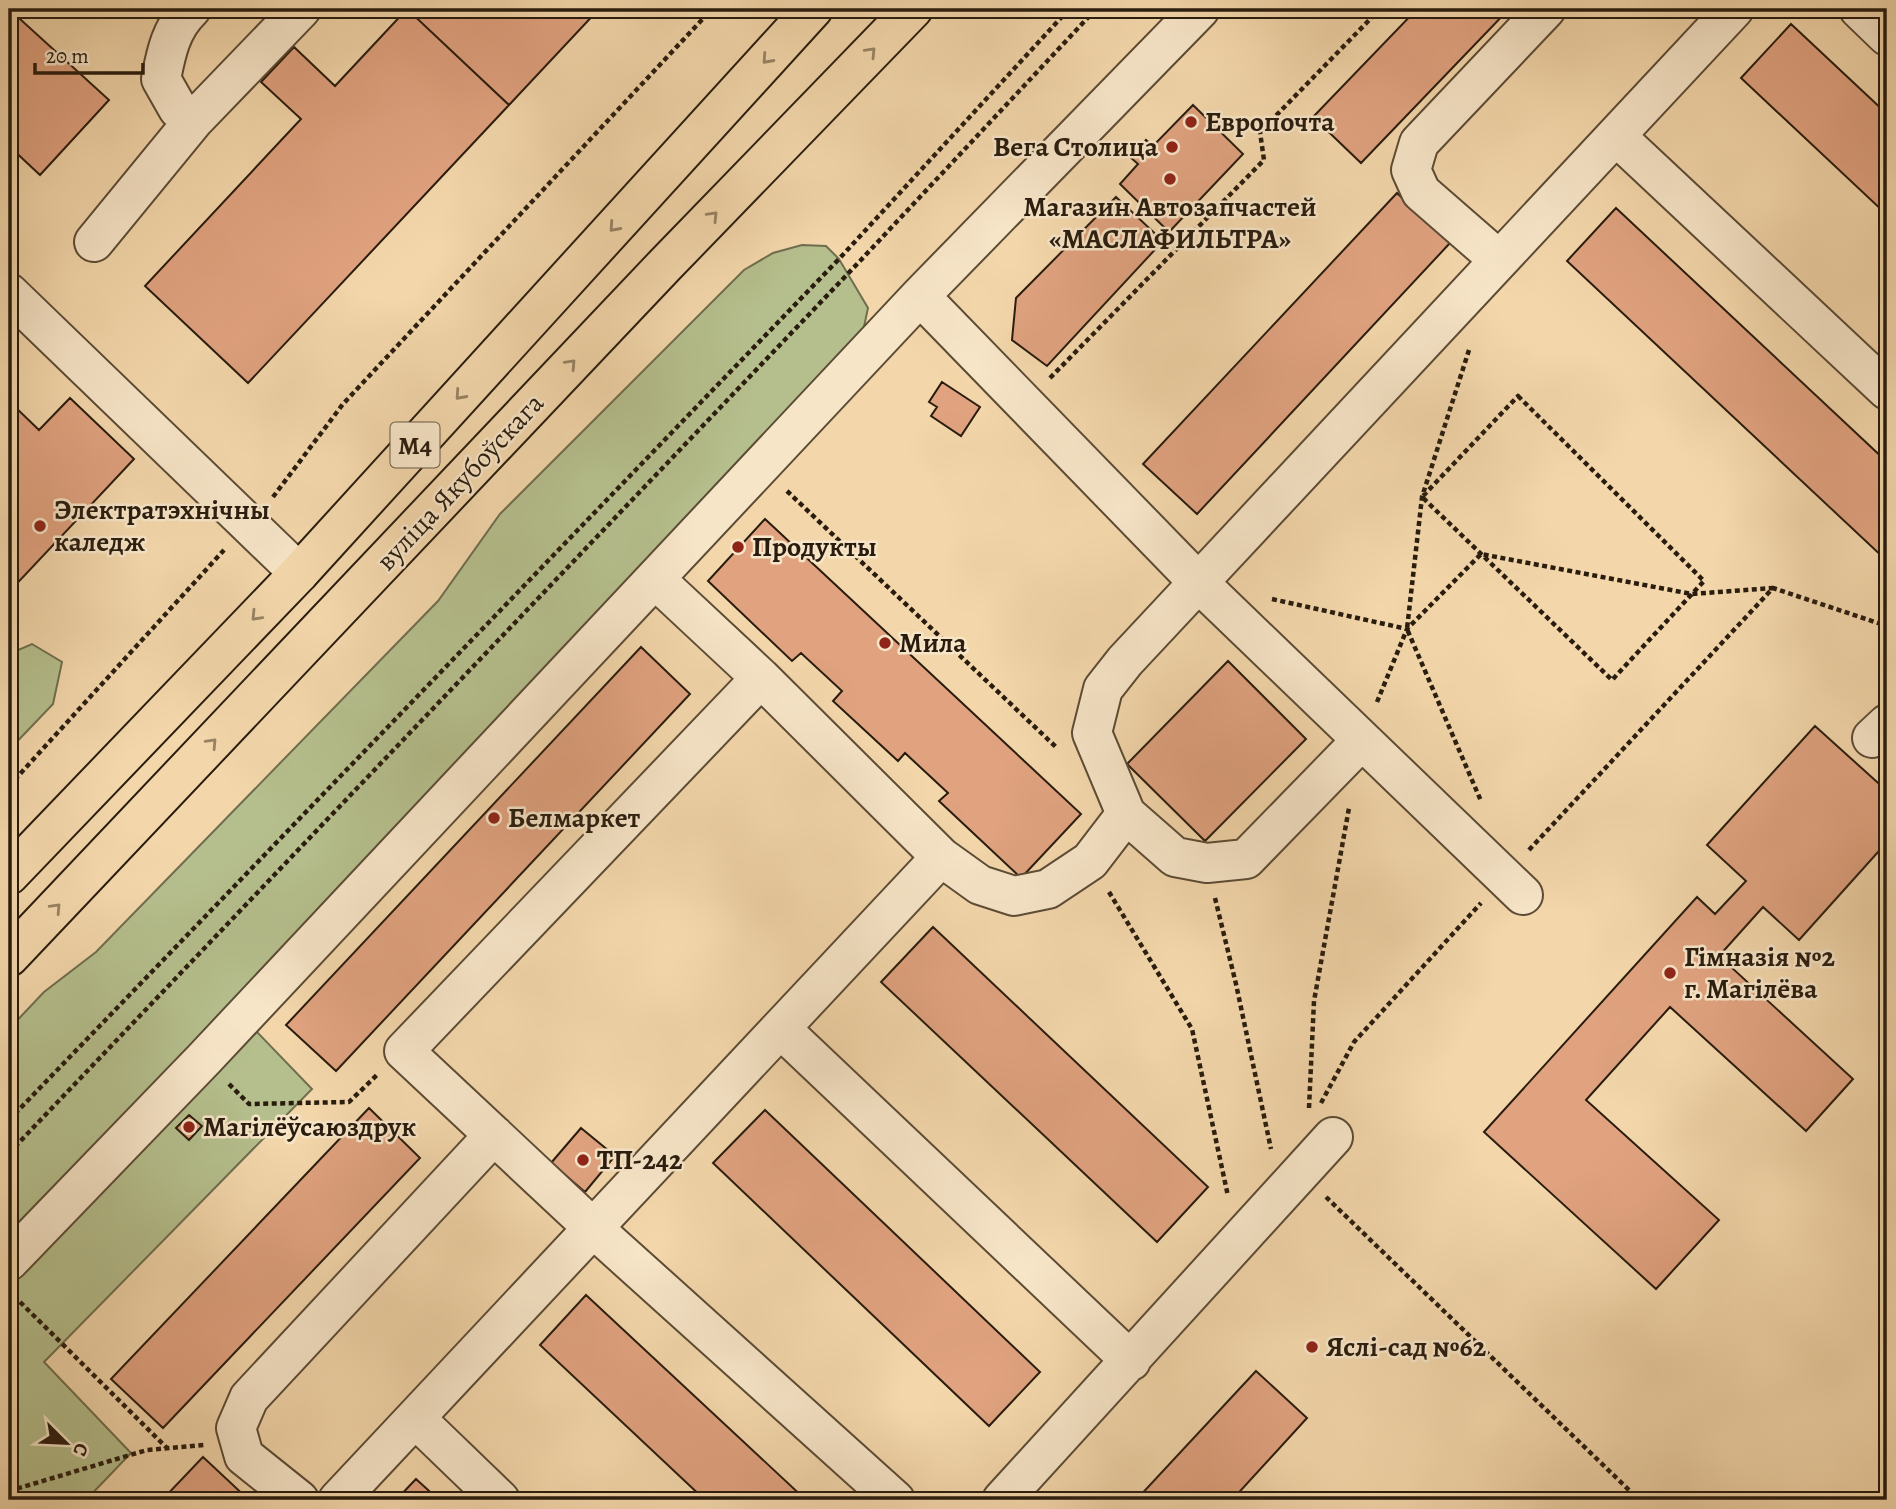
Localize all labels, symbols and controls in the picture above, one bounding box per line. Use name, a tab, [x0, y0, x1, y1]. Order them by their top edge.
scale bar	[35, 32, 144, 76]
text: 20 m	[46, 42, 89, 70]
one-way arrow	[863, 47, 876, 60]
one-way arrow	[763, 51, 776, 64]
place label: Европочта	[1205, 103, 1335, 141]
marker: Европочта	[1183, 114, 1199, 130]
place label: Вега Столица	[993, 128, 1159, 166]
marker: Вега Столица	[1164, 139, 1180, 155]
marker: Магазин Автозапчастей «МАСЛАФИЛЬТРА»	[1162, 171, 1178, 187]
place label: Магазин Автозапчастей «МАСЛАФИЛЬТРА»	[1023, 188, 1317, 258]
one-way arrow	[704, 211, 717, 224]
one-way arrow	[610, 219, 622, 232]
one-way arrow	[563, 359, 575, 372]
street label: вуліца Якубоўскага	[368, 385, 552, 579]
one-way arrow	[456, 387, 469, 400]
road number: М4	[390, 422, 440, 467]
place label: Электратэхнічны каледж	[54, 491, 270, 561]
marker: Электратэхнічны каледж	[32, 518, 48, 534]
place label: Продукты	[752, 528, 877, 566]
marker: Продукты	[730, 539, 746, 555]
one-way arrow	[252, 608, 265, 621]
place label: Мила	[899, 624, 967, 662]
marker: Мила	[877, 635, 893, 651]
one-way arrow	[204, 738, 217, 751]
place label: Белмаркет	[508, 799, 641, 837]
marker: Белмаркет	[486, 810, 502, 826]
one-way arrow	[47, 903, 60, 916]
place label: Гімназія №2 г. Магілёва	[1684, 938, 1835, 1008]
marker: Гімназія №2 г. Магілёва	[1662, 965, 1678, 981]
place label: Магілёўсаюздрук	[203, 1108, 416, 1146]
marker: Магілёўсаюздрук	[181, 1119, 197, 1135]
place label: ТП-242	[597, 1141, 683, 1179]
marker: ТП-242	[575, 1152, 591, 1168]
place label: Яслі-сад №62	[1326, 1328, 1487, 1366]
marker: Яслі-сад №62	[1304, 1339, 1320, 1355]
north arrow	[32, 1408, 102, 1478]
text: С	[66, 1439, 95, 1460]

